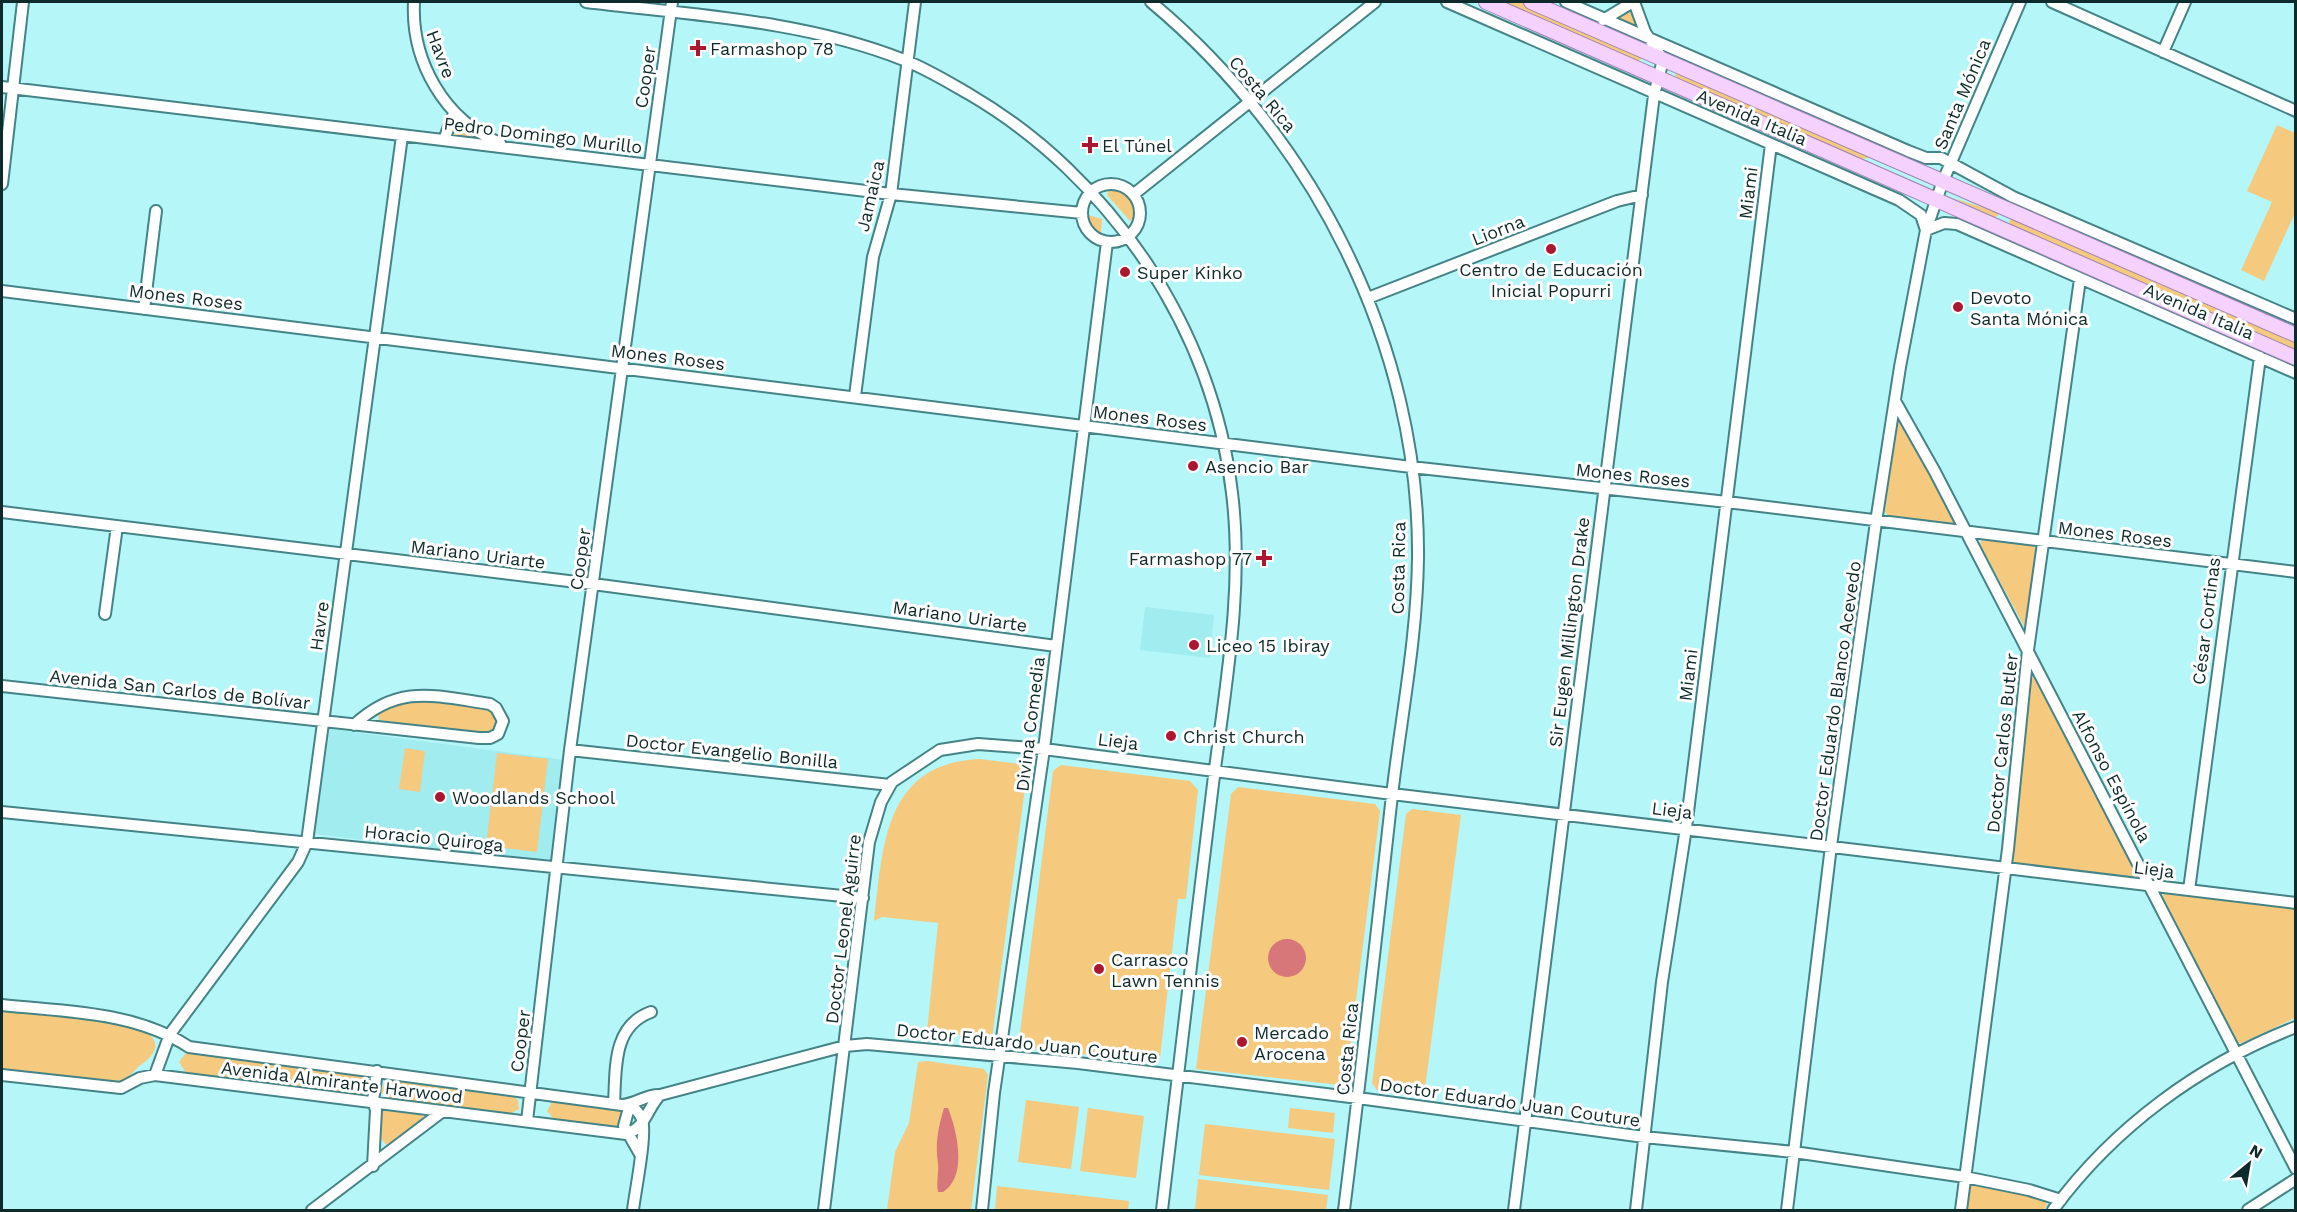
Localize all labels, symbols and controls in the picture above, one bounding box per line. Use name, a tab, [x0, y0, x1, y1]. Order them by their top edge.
street label: Havre	[422, 27, 460, 81]
street label: Santa Mónica	[1929, 35, 1995, 153]
place label: Farmashop 78	[710, 38, 834, 59]
marker: Farmashop 78	[691, 41, 705, 55]
street label: Cooper	[630, 44, 660, 110]
street label: Costa Rica	[1225, 52, 1301, 136]
street label: Avenida Italia	[1694, 84, 1810, 150]
street label: Pedro Domingo Murillo	[442, 112, 644, 158]
place label: El Túnel	[1102, 135, 1172, 156]
marker: El Túnel	[1083, 138, 1097, 152]
street label: Jamaica	[852, 158, 888, 234]
street label: Miami	[1734, 166, 1762, 220]
street label: Liorna	[1469, 210, 1527, 250]
marker: Centro de Educación Inicial Popurri	[1544, 242, 1558, 256]
place label: Centro de Educación Inicial Popurri	[1459, 259, 1643, 301]
place label: Super Kinko	[1137, 262, 1243, 283]
marker: Super Kinko	[1118, 265, 1132, 279]
street label: Avenida Italia	[2141, 278, 2257, 344]
street label: Mones Roses	[128, 280, 244, 314]
place label: Devoto Santa Mónica	[1970, 287, 2088, 329]
marker: Devoto Santa Mónica	[1951, 300, 1965, 314]
street label: Mones Roses	[610, 340, 726, 374]
street label: Mones Roses	[1092, 401, 1208, 435]
place label: Asencio Bar	[1205, 456, 1309, 477]
marker: Asencio Bar	[1186, 459, 1200, 473]
street label: Mones Roses	[1575, 459, 1691, 491]
street label: Sir Eugen Millington Drake	[1544, 516, 1594, 748]
street label: Mones Roses	[2057, 517, 2173, 551]
street label: Costa Rica	[1387, 521, 1409, 615]
street label: Cooper	[565, 526, 595, 592]
street label: Mariano Uriarte	[409, 535, 547, 573]
place label: Farmashop 77	[1129, 548, 1252, 569]
marker: Farmashop 77	[1257, 551, 1271, 565]
street label: César Cortinas	[2188, 556, 2224, 686]
street label: Doctor Eduardo Blanco Acevedo	[1805, 559, 1865, 843]
street label: Mariano Uriarte	[891, 596, 1029, 636]
street label: Havre	[305, 600, 333, 652]
place label: Liceo 15 Ibiray	[1206, 635, 1330, 656]
marker: Liceo 15 Ibiray	[1187, 638, 1201, 652]
street label: Miami	[1674, 648, 1702, 702]
street label: Doctor Carlos Butler	[1982, 652, 2022, 834]
street label: Divina Comedia	[1011, 655, 1049, 793]
street label: Avenida San Carlos de Bolívar	[49, 665, 311, 713]
street label: Alfonso Espínola	[2068, 706, 2156, 846]
place label: Christ Church	[1183, 726, 1305, 747]
street label: Lieja	[1096, 728, 1140, 754]
street label: Doctor Evangelio Bonilla	[625, 729, 839, 773]
marker: Christ Church	[1164, 729, 1178, 743]
place label: Woodlands School	[452, 787, 616, 808]
marker: Woodlands School	[433, 790, 447, 804]
street label: Lieja	[1650, 797, 1694, 823]
street label: Horacio Quiroga	[363, 820, 505, 856]
street label: Doctor Leonel Aguirre	[821, 833, 865, 1025]
street label: Lieja	[2132, 856, 2176, 882]
place label: Carrasco Lawn Tennis	[1111, 949, 1219, 991]
marker: Carrasco Lawn Tennis	[1092, 962, 1106, 976]
street label: Costa Rica	[1332, 1002, 1362, 1096]
street label: Cooper	[506, 1008, 534, 1074]
street label: Doctor Eduardo Juan Couture	[895, 1019, 1159, 1067]
place label: Mercado Arocena	[1254, 1022, 1329, 1064]
marker: Mercado Arocena	[1235, 1035, 1249, 1049]
street label: Avenida Almirante Harwood	[220, 1057, 464, 1107]
street label: Doctor Eduardo Juan Couture	[1378, 1073, 1642, 1131]
north arrow	[2219, 1134, 2279, 1194]
text: N	[2246, 1140, 2266, 1163]

